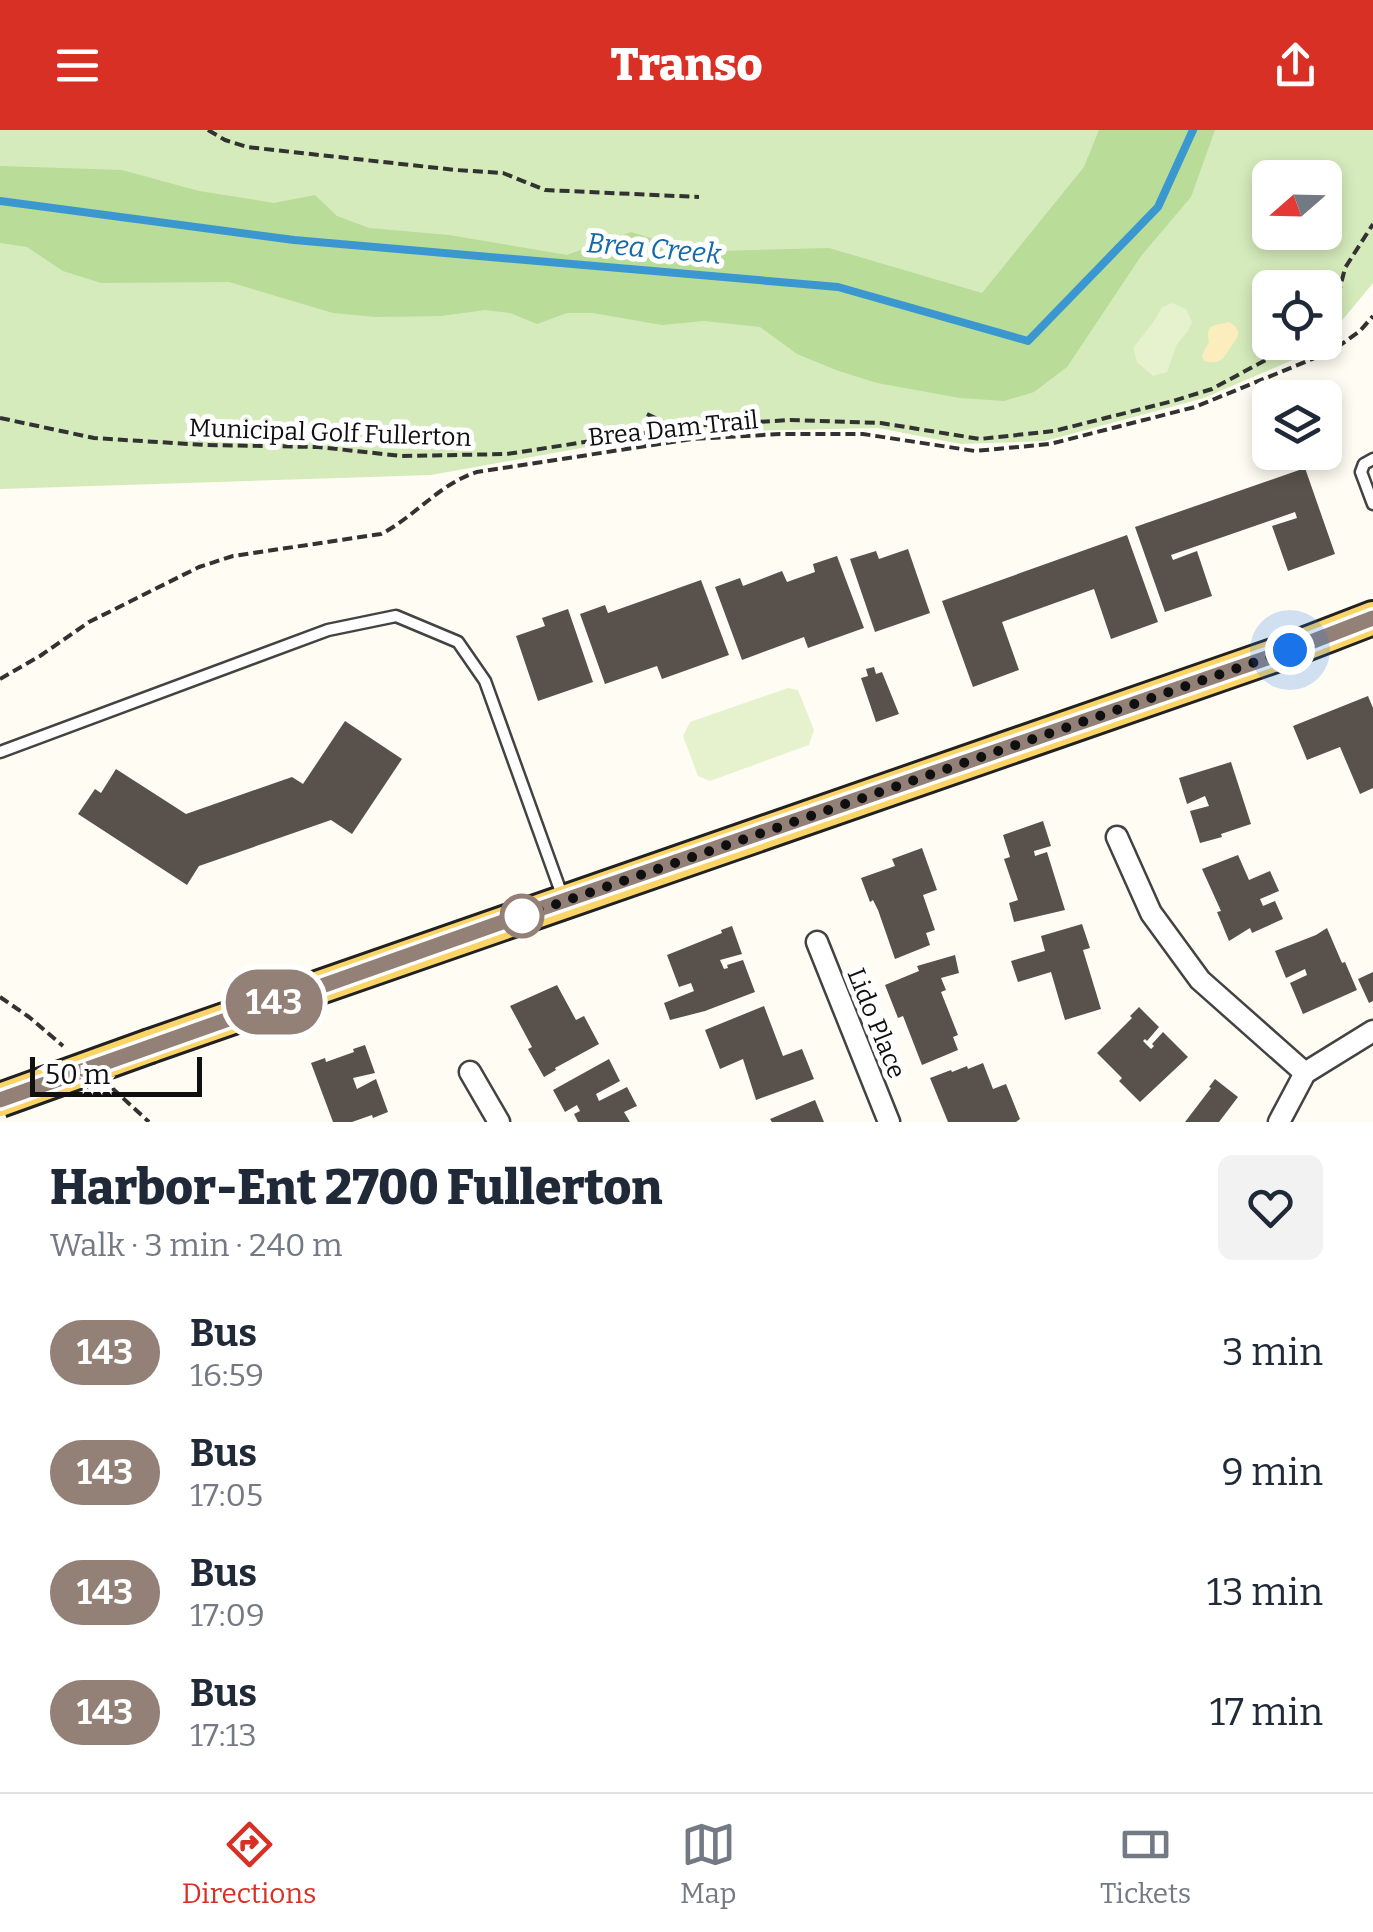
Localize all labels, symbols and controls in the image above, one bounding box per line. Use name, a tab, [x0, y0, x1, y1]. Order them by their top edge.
icon: menu	[50, 38, 105, 93]
text: Transo	[611, 38, 762, 92]
icon: share	[1268, 38, 1323, 93]
north arrow	[1252, 160, 1342, 250]
map controls	[1252, 160, 1342, 470]
water label: Brea Creek	[585, 226, 723, 271]
button: locate	[1252, 270, 1342, 360]
button: layers	[1252, 380, 1342, 470]
street label: Brea Dam Trail	[586, 405, 760, 453]
street label: Municipal Golf Fullerton	[188, 413, 472, 453]
your location	[1265, 625, 1315, 675]
unlabelled marker	[501, 895, 543, 937]
street label: Lido Place	[840, 964, 912, 1083]
line badge: 143	[216, 970, 332, 1034]
text: 143	[246, 981, 302, 1023]
scale bar	[30, 1052, 202, 1096]
text: 50 m	[45, 1058, 110, 1091]
button: heart	[1218, 1155, 1323, 1260]
text: Harbor-Ent 2700 Fullerton	[50, 1159, 662, 1217]
text: Walk · 3 min · 240 m	[50, 1226, 343, 1264]
text: Bus	[190, 1310, 257, 1356]
text: 3 min	[1222, 1329, 1323, 1375]
text: 143	[77, 1331, 133, 1373]
text: 16:59	[190, 1356, 264, 1394]
text: Bus	[190, 1430, 257, 1476]
text: 9 min	[1222, 1449, 1323, 1495]
text: 143	[77, 1451, 133, 1493]
text: 17:05	[190, 1476, 263, 1514]
text: Bus	[190, 1550, 257, 1596]
text: 13 min	[1207, 1569, 1323, 1615]
text: 143	[77, 1571, 133, 1613]
text: 17:09	[190, 1596, 265, 1634]
text: Bus	[190, 1670, 257, 1716]
text: 17 min	[1210, 1689, 1323, 1735]
text: 143	[77, 1691, 133, 1733]
text: 17:13	[190, 1716, 257, 1754]
tab: Directions	[182, 1817, 316, 1910]
tab: Map	[680, 1817, 736, 1910]
tab: Tickets	[1100, 1817, 1191, 1910]

